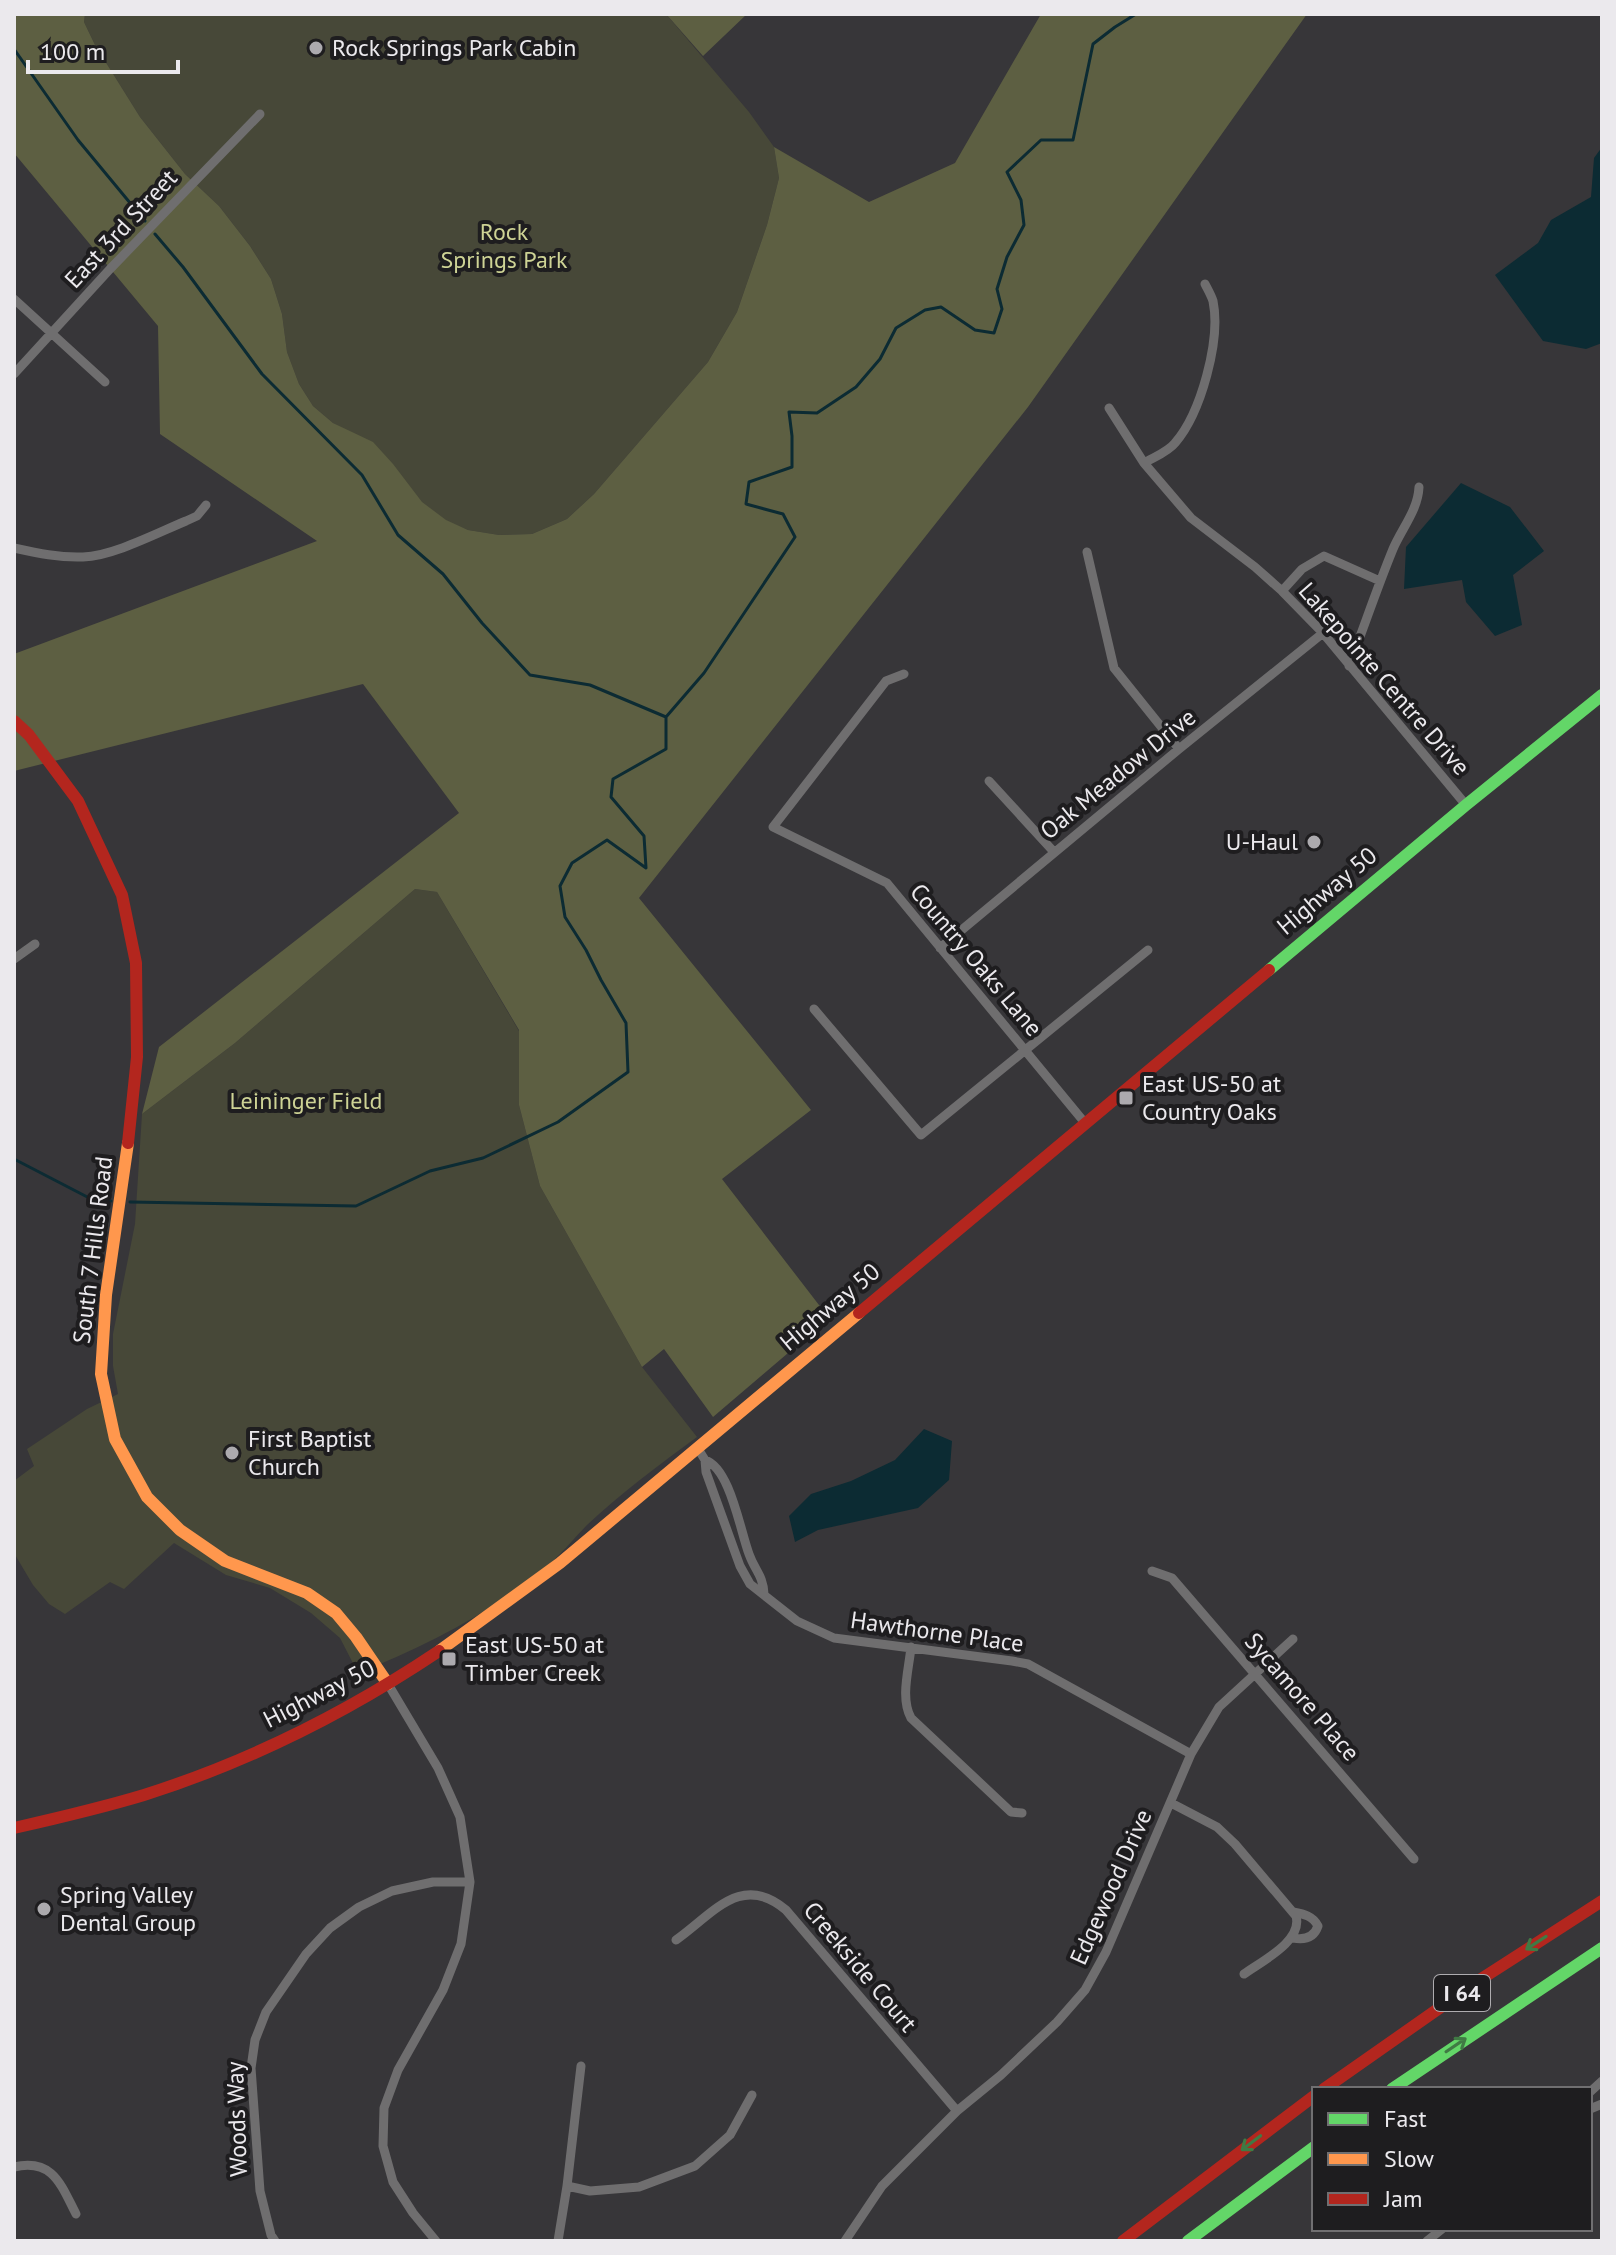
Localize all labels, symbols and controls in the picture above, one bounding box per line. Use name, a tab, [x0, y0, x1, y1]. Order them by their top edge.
scale bar	[28, 24, 178, 74]
place label: Rock Springs Park Cabin	[332, 32, 576, 63]
text: 100 m	[40, 36, 105, 67]
marker: Rock Springs Park Cabin	[307, 39, 325, 57]
street label: East 3rd Street	[58, 163, 184, 295]
park label: Rock Springs Park	[441, 216, 568, 275]
street label: Lakepointe Centre Drive	[1292, 576, 1477, 782]
street label: Oak Meadow Drive	[1034, 701, 1202, 846]
place label: U-Haul	[1226, 826, 1298, 857]
marker: U-Haul	[1305, 833, 1323, 851]
street label: Highway 50	[1270, 840, 1383, 941]
street label: Country Oaks Lane	[903, 877, 1049, 1043]
place label: East US-50 at Country Oaks	[1142, 1068, 1281, 1127]
park label: Leininger Field	[230, 1085, 382, 1116]
marker: East US-50 at Country Oaks	[1117, 1089, 1135, 1107]
street label: South 7 Hills Road	[66, 1155, 119, 1345]
street label: Highway 50	[773, 1256, 886, 1357]
place label: First Baptist Church	[248, 1423, 371, 1482]
marker: First Baptist Church	[223, 1444, 241, 1462]
street label: Hawthorne Place	[849, 1604, 1026, 1659]
street label: Sycamore Place	[1238, 1626, 1367, 1767]
place label: East US-50 at Timber Creek	[465, 1629, 604, 1688]
marker: East US-50 at Timber Creek	[440, 1650, 458, 1668]
street label: Highway 50	[258, 1652, 380, 1735]
street label: Edgewood Drive	[1062, 1804, 1159, 1969]
place label: Spring Valley Dental Group	[60, 1879, 196, 1938]
street label: Creekside Court	[797, 1895, 924, 2038]
marker: Spring Valley Dental Group	[35, 1900, 53, 1918]
one-way arrow	[1526, 1935, 1548, 1951]
road number: I 64	[1434, 1975, 1490, 2011]
one-way arrow	[1444, 2037, 1467, 2053]
street label: Woods Way	[219, 2061, 254, 2177]
legend	[1312, 2087, 1592, 2231]
text: Fast	[1384, 2103, 1427, 2134]
one-way arrow	[1241, 2135, 1263, 2151]
text: Slow	[1384, 2143, 1434, 2174]
text: Jam	[1383, 2183, 1422, 2214]

